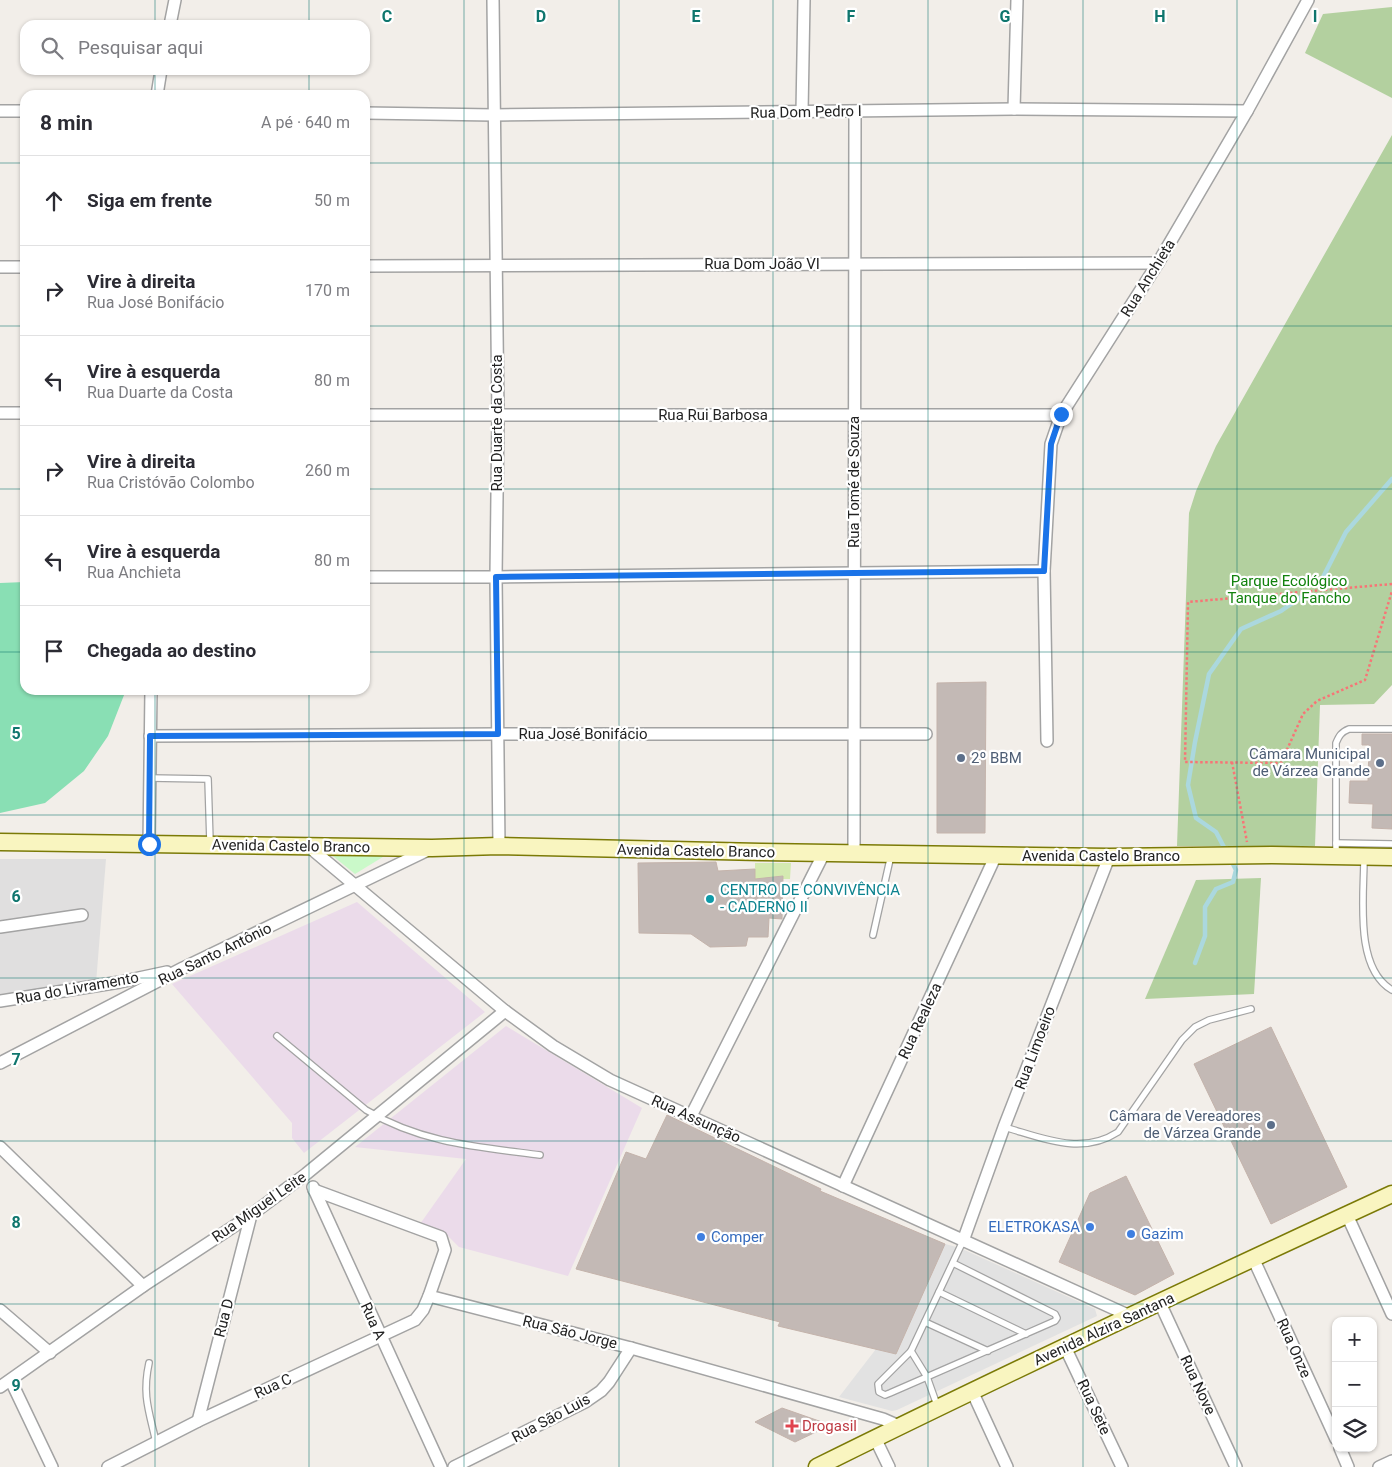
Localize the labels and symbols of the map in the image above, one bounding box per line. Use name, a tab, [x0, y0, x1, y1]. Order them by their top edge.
text: C	[382, 7, 392, 26]
text: D	[536, 7, 546, 26]
text: E	[692, 7, 701, 26]
text: F	[847, 7, 856, 26]
text: G	[1000, 7, 1011, 26]
text: H	[1154, 7, 1166, 26]
text: I	[1313, 7, 1317, 26]
street label: Rua Dom Pedro I	[750, 102, 862, 122]
street label: Rua Anchieta	[1117, 236, 1179, 320]
street label: Rua Dom João VI	[704, 255, 820, 273]
street label: Rua Duarte da Costa	[488, 354, 506, 492]
route end	[1050, 403, 1073, 426]
street label: Rua Rui Barbosa	[658, 406, 768, 424]
street label: Rua Tomé de Souza	[845, 416, 863, 548]
park label: Parque Ecológico Tanque do Fancho	[1228, 572, 1350, 607]
text: 5	[11, 724, 21, 743]
street label: Rua José Bonifácio	[519, 725, 647, 743]
place label: Câmara Municipal de Várzea Grande	[1249, 745, 1370, 780]
place label: 2º BBM	[971, 749, 1022, 767]
marker: 2º BBM	[955, 752, 967, 764]
marker: Câmara Municipal de Várzea Grande	[1374, 757, 1386, 769]
route start	[138, 833, 161, 856]
street label: Avenida Castelo Branco	[212, 836, 370, 856]
street label: Avenida Castelo Branco	[617, 841, 775, 861]
street label: Avenida Castelo Branco	[1022, 847, 1180, 865]
place label: CENTRO DE CONVIVÊNCIA - CADERNO II	[720, 881, 900, 916]
text: 6	[11, 887, 21, 906]
marker: CENTRO DE CONVIVÊNCIA - CADERNO II	[704, 893, 716, 905]
street label: Rua Santo Antônio	[155, 919, 275, 989]
street label: Rua do Livramento	[14, 968, 140, 1008]
street label: Rua Realeza	[895, 980, 945, 1062]
street label: Rua Limoeiro	[1011, 1004, 1059, 1092]
text: 7	[11, 1050, 21, 1069]
street label: Rua Assunção	[649, 1091, 743, 1147]
place label: Câmara de Vereadores de Várzea Grande	[1109, 1107, 1261, 1142]
marker: Câmara de Vereadores de Várzea Grande	[1265, 1119, 1277, 1131]
street label: Rua Miguel Leite	[208, 1168, 310, 1246]
text: 8	[11, 1213, 21, 1232]
place label: ELETROKASA	[988, 1218, 1080, 1236]
marker: ELETROKASA	[1084, 1221, 1096, 1233]
place label: Gazim	[1141, 1225, 1184, 1243]
place label: Comper	[711, 1228, 764, 1246]
marker: Gazim	[1125, 1228, 1137, 1240]
marker: Comper	[695, 1231, 707, 1243]
street label: Avenida Alzira Santana	[1031, 1289, 1177, 1369]
street label: Rua D	[211, 1297, 237, 1339]
street label: Rua A	[357, 1299, 389, 1343]
street label: Rua São Jorge	[521, 1312, 619, 1352]
street label: Rua Onze	[1273, 1315, 1315, 1381]
street label: Rua Nove	[1176, 1352, 1220, 1418]
street label: Rua C	[251, 1369, 295, 1402]
text: 9	[11, 1376, 21, 1395]
street label: Rua Sete	[1073, 1376, 1115, 1438]
street label: Rua São Luis	[509, 1390, 593, 1446]
place label: Drogasil	[802, 1417, 857, 1435]
marker: Drogasil	[786, 1420, 798, 1432]

